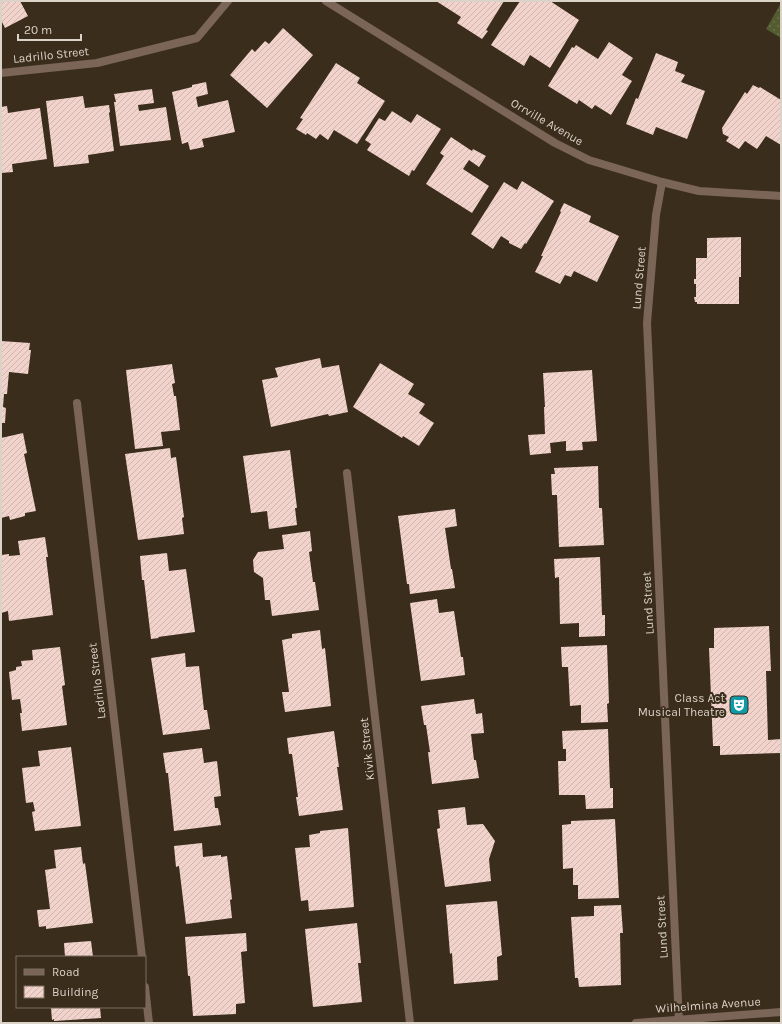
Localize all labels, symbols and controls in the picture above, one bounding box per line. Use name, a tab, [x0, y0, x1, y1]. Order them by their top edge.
scale bar	[18, 16, 81, 42]
text: 20 m	[24, 23, 52, 37]
street label: Ladrillo Street	[12, 44, 90, 66]
street label: Orrville Avenue	[508, 96, 586, 148]
street label: Lund Street	[629, 246, 649, 310]
street label: Lund Street	[639, 571, 657, 635]
street label: Ladrillo Street	[85, 642, 109, 720]
place label: Class Act Musical Theatre	[638, 691, 725, 719]
theatre icon: Class Act Musical Theatre	[728, 694, 750, 716]
street label: Kivik Street	[357, 716, 377, 781]
street label: Lund Street	[653, 895, 671, 959]
legend	[16, 956, 146, 1008]
text: Road	[52, 965, 80, 979]
text: Building	[52, 985, 99, 999]
street label: Wilhelmina Avenue	[655, 994, 761, 1016]

